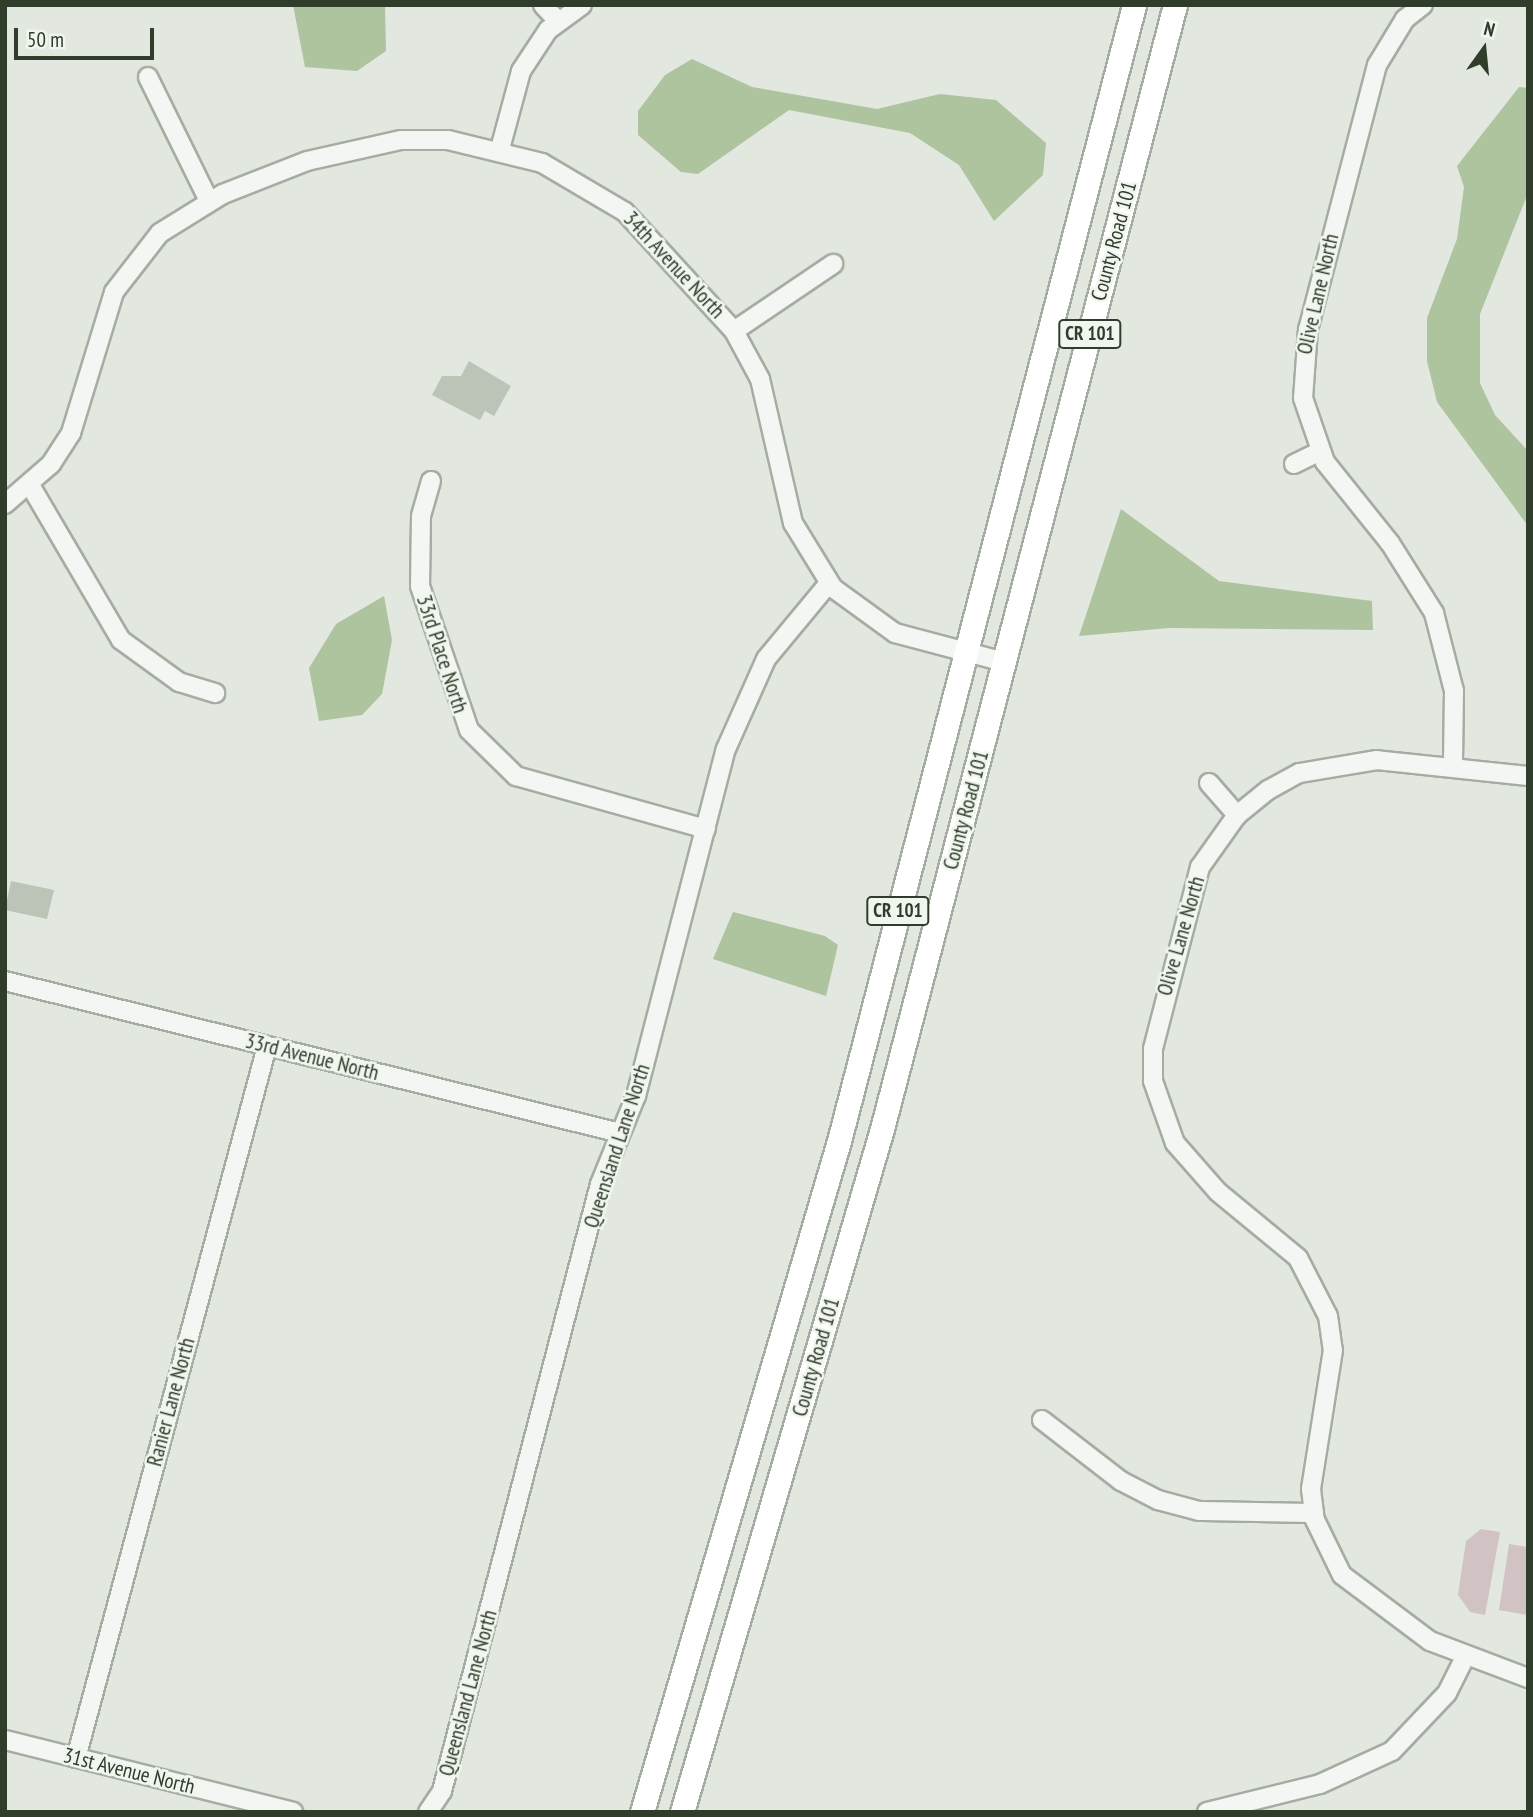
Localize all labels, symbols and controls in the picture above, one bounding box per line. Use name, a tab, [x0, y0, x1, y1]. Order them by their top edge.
scale bar	[18, 14, 158, 58]
north arrow	[1449, 14, 1519, 84]
text: N	[1481, 16, 1497, 42]
text: 50 m	[27, 26, 64, 53]
street label: County Road 101	[1086, 178, 1142, 304]
street label: 34th Avenue North	[618, 206, 730, 324]
street label: Olive Lane North	[1292, 231, 1344, 357]
road number: CR 101	[1057, 318, 1123, 350]
street label: 33rd Place North	[411, 592, 473, 716]
street label: County Road 101	[938, 747, 994, 873]
street label: Olive Lane North	[1152, 873, 1210, 999]
road number: CR 101	[865, 896, 931, 926]
street label: 33rd Avenue North	[242, 1028, 382, 1086]
street label: Queensland Lane North	[579, 1061, 655, 1231]
street label: County Road 101	[787, 1294, 845, 1420]
street label: Ranier Lane North	[142, 1335, 200, 1469]
street label: Queensland Lane North	[434, 1607, 502, 1779]
street label: 31st Avenue North	[60, 1742, 198, 1800]

